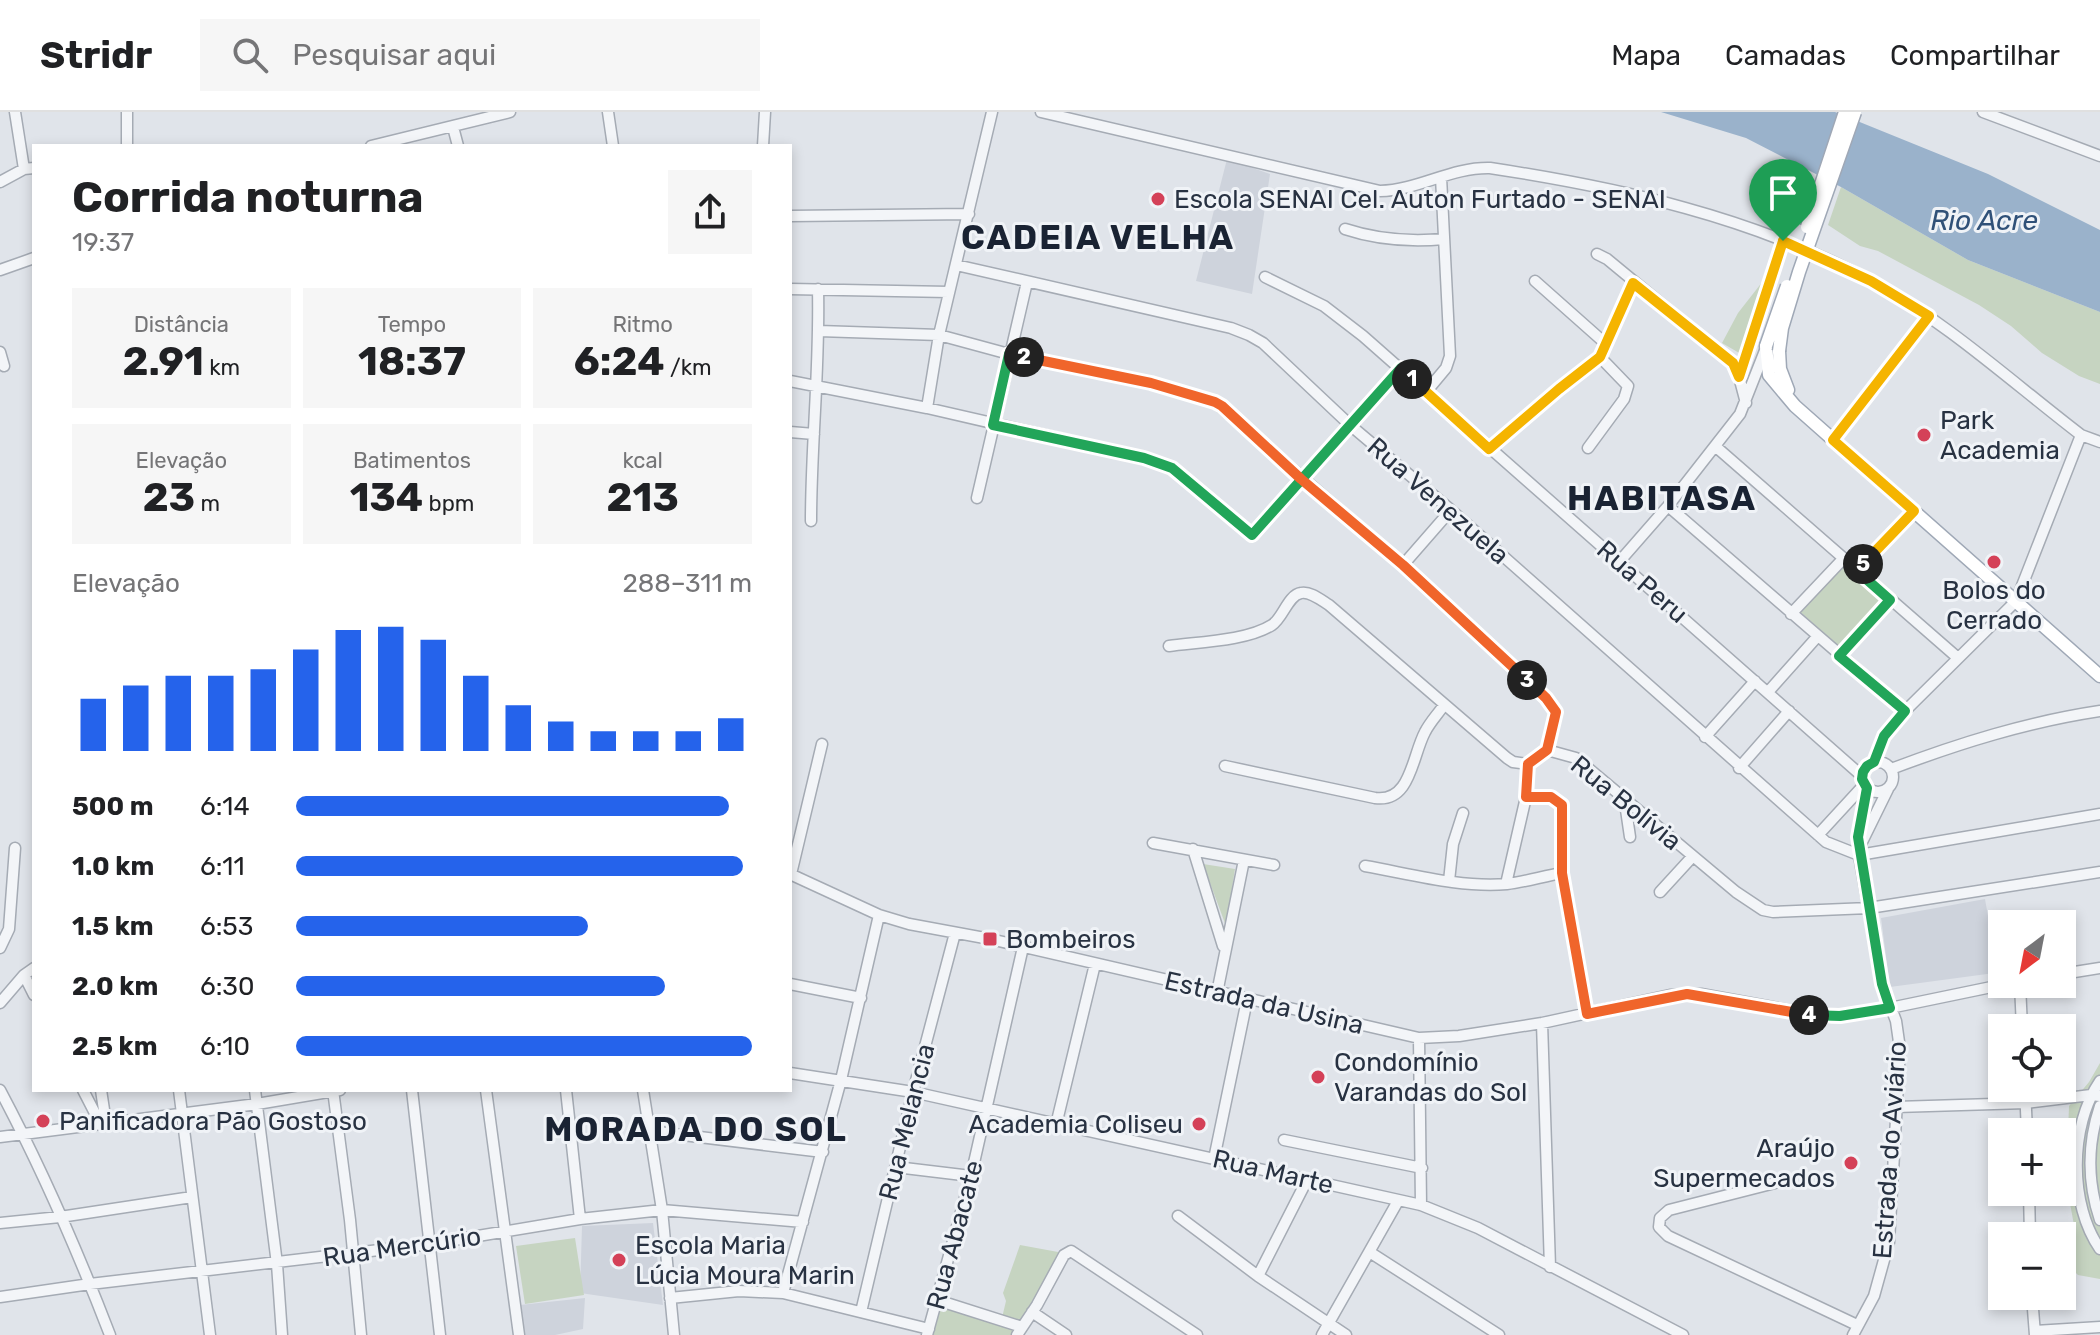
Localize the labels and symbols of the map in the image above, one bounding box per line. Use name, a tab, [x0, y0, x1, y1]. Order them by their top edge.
pin	[1749, 159, 1817, 241]
place label: Escola SENAI Cel. Auton Furtado - SENAI	[1174, 184, 1666, 215]
marker: Escola SENAI Cel. Auton Furtado - SENAI	[1149, 190, 1167, 208]
water label: Rio Acre	[1930, 204, 2038, 237]
district label: CADEIA VELHA	[961, 217, 1235, 258]
pin: 2	[1004, 337, 1044, 377]
pin: 1	[1392, 359, 1432, 399]
place label: Park Academia	[1940, 405, 2060, 466]
marker: Park Academia	[1915, 426, 1933, 444]
street label: Rua Venezuela	[1361, 431, 1515, 571]
district label: HABITASA	[1567, 478, 1757, 519]
street label: Rua Peru	[1590, 534, 1694, 630]
pin: 5	[1843, 544, 1883, 584]
marker: Bolos do Cerrado	[1985, 553, 2003, 571]
place label: Bolos do Cerrado	[1942, 575, 2046, 636]
pin: 3	[1507, 660, 1547, 700]
street label: Rua Bolívia	[1564, 749, 1688, 857]
north arrow	[1988, 910, 2076, 998]
place label: Bombeiros	[1006, 924, 1136, 955]
marker: Bombeiros	[981, 930, 999, 948]
street label: Estrada da Usina	[1161, 965, 1367, 1041]
pin: 4	[1789, 995, 1829, 1035]
street label: Estrada do Aviário	[1867, 1040, 1913, 1260]
street label: Rua Melancia	[873, 1041, 941, 1203]
place label: Condomínio Varandas do Sol	[1334, 1047, 1527, 1108]
marker: Condomínio Varandas do Sol	[1309, 1068, 1327, 1086]
place label: Panificadora Pão Gostoso	[59, 1106, 367, 1137]
district label: MORADA DO SOL	[544, 1109, 848, 1150]
place label: Academia Coliseu	[969, 1109, 1183, 1140]
marker: Panificadora Pão Gostoso	[34, 1112, 52, 1130]
marker: Academia Coliseu	[1190, 1115, 1208, 1133]
place label: Araújo Supermecados	[1653, 1133, 1835, 1194]
street label: Rua Marte	[1210, 1143, 1336, 1201]
marker: Araújo Supermecados	[1842, 1154, 1860, 1172]
street label: Rua Abacate	[920, 1157, 990, 1313]
street label: Rua Mercúrio	[321, 1221, 483, 1273]
place label: Escola Maria Lúcia Moura Marin	[635, 1230, 855, 1291]
marker: Escola Maria Lúcia Moura Marin	[610, 1251, 628, 1269]

